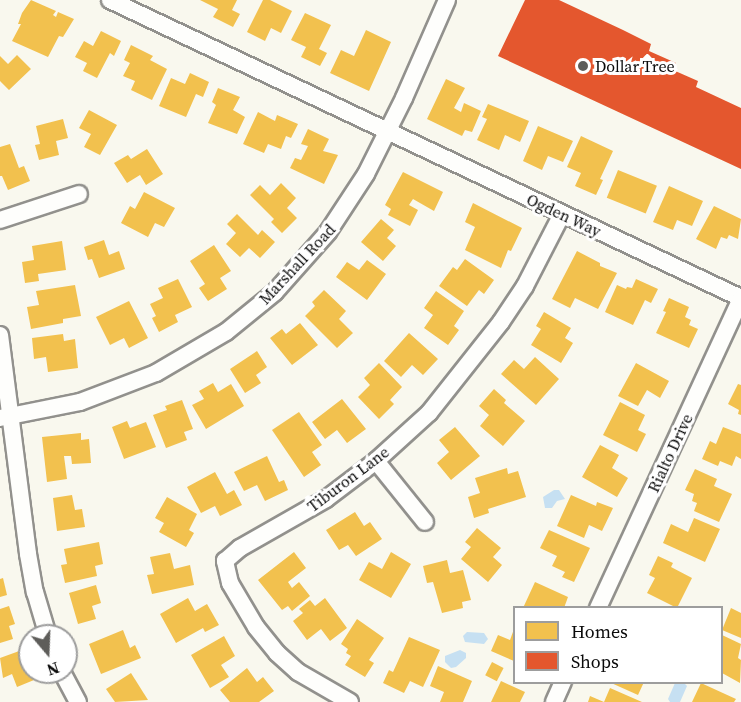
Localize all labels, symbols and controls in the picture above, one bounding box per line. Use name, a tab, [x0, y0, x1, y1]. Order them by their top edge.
place label: Dollar Tree	[595, 56, 675, 76]
marker: Dollar Tree	[576, 59, 590, 73]
street label: Ogden Way	[523, 189, 605, 241]
street label: Marshall Road	[255, 220, 339, 308]
street label: Rialto Drive	[643, 411, 697, 495]
street label: Tiburon Lane	[303, 442, 393, 516]
legend	[513, 606, 723, 684]
text: Homes	[571, 619, 628, 644]
north arrow	[18, 624, 78, 684]
text: Shops	[571, 649, 619, 674]
text: N	[44, 657, 62, 681]

